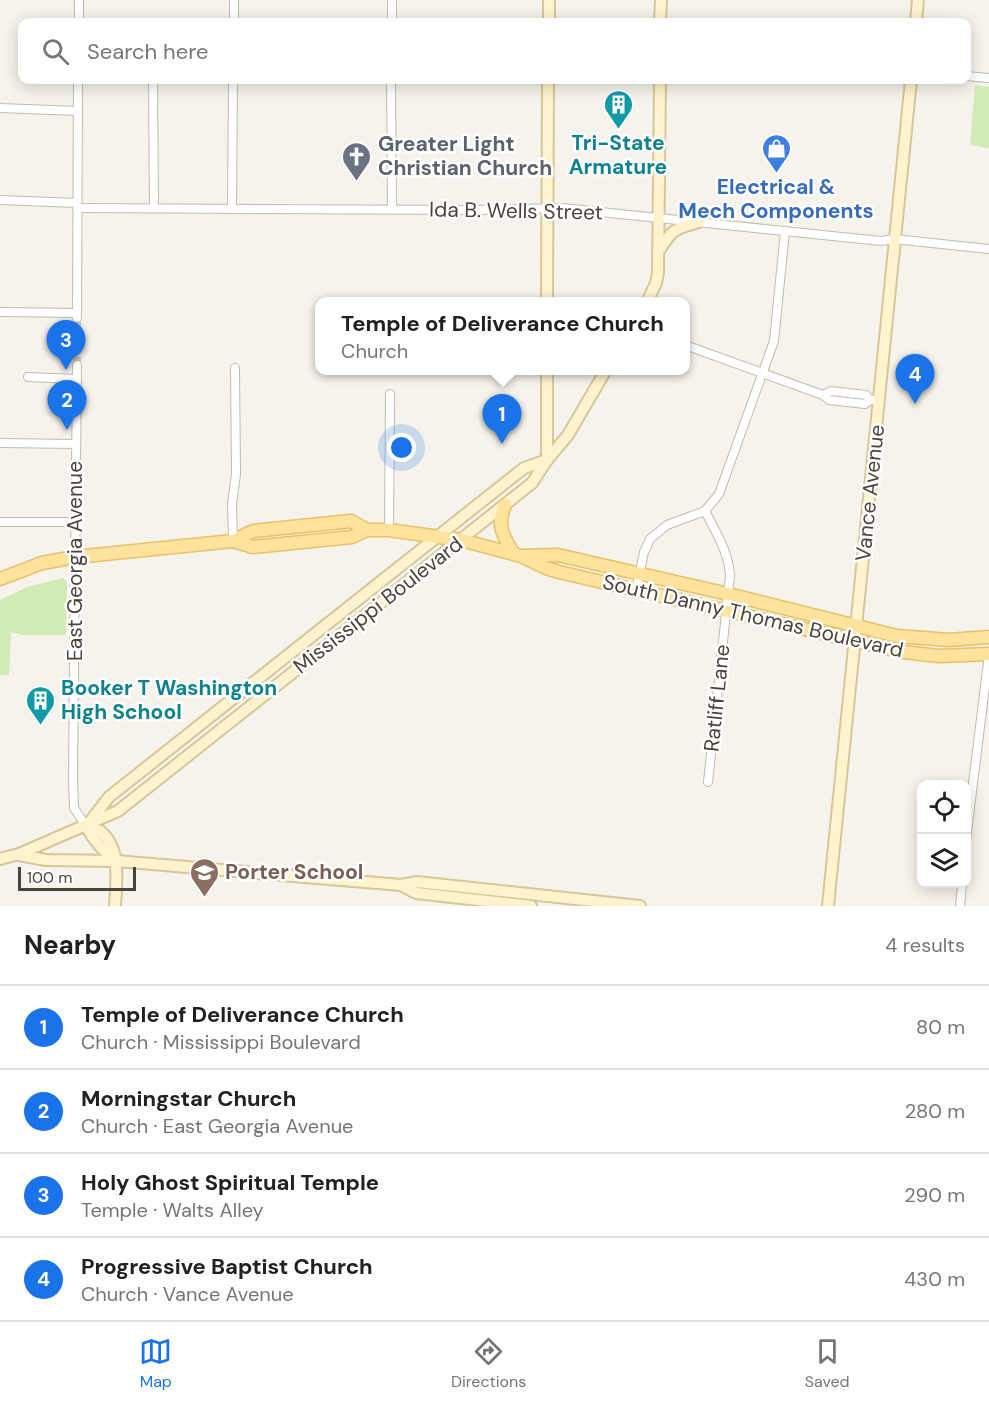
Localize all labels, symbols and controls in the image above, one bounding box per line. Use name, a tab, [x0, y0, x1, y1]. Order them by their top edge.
search box	[18, 18, 971, 84]
icon: search	[39, 35, 72, 68]
text: Search here	[87, 37, 208, 66]
building icon: Tri-State Armature	[602, 88, 634, 130]
place label: Tri-State Armature	[569, 129, 667, 181]
place label: Greater Light Christian Church	[378, 130, 552, 182]
shop icon: Electrical & Mech Components	[760, 132, 792, 174]
church icon: Greater Light Christian Church	[341, 140, 373, 182]
place label: Electrical & Mech Components	[678, 173, 874, 225]
street label: Ida B. Wells Street	[429, 195, 603, 227]
popup	[315, 297, 690, 375]
text: Temple of Deliverance Church	[341, 309, 664, 338]
pin: 3	[46, 320, 86, 370]
text: Church	[341, 338, 408, 364]
pin: 4	[896, 354, 934, 404]
pin: 2	[48, 380, 86, 430]
pin: 1	[482, 394, 522, 444]
street label: Vance Avenue	[849, 423, 891, 563]
your location	[387, 433, 416, 462]
street label: East Georgia Avenue	[61, 461, 89, 661]
street label: Mississippi Boulevard	[288, 530, 468, 680]
street label: South Danny Thomas Boulevard	[600, 568, 906, 664]
street label: Ratliff Lane	[697, 643, 737, 753]
place label: Booker T Washington High School	[61, 674, 277, 726]
building icon: Booker T Washington High School	[24, 684, 56, 726]
map controls	[917, 780, 971, 888]
button: locate	[917, 780, 971, 834]
button: layers	[917, 834, 971, 888]
school or university icon: Porter School	[188, 856, 220, 898]
place label: Porter School	[225, 858, 363, 886]
scale bar	[18, 864, 136, 892]
text: 100 m	[27, 867, 72, 888]
text: Nearby	[24, 928, 116, 962]
text: 4 results	[885, 932, 965, 958]
text: Temple of Deliverance Church	[81, 1000, 404, 1029]
text: 1	[40, 1014, 47, 1040]
text: 80 m	[916, 1014, 965, 1040]
text: Church · Mississippi Boulevard	[81, 1029, 361, 1055]
text: Morningstar Church	[81, 1084, 296, 1113]
text: 2	[38, 1098, 49, 1124]
text: 280 m	[905, 1098, 965, 1124]
text: Church · East Georgia Avenue	[81, 1113, 353, 1139]
text: Holy Ghost Spiritual Temple	[81, 1168, 379, 1197]
text: 3	[37, 1182, 50, 1208]
text: 290 m	[904, 1182, 965, 1208]
text: Temple · Walts Alley	[81, 1197, 264, 1223]
text: Progressive Baptist Church	[81, 1252, 373, 1281]
text: 4	[37, 1266, 50, 1292]
text: 430 m	[904, 1266, 965, 1292]
text: Church · Vance Avenue	[81, 1281, 294, 1307]
tab: Map	[139, 1335, 172, 1392]
tab: Directions	[451, 1335, 526, 1392]
tab: Saved	[805, 1335, 850, 1392]

